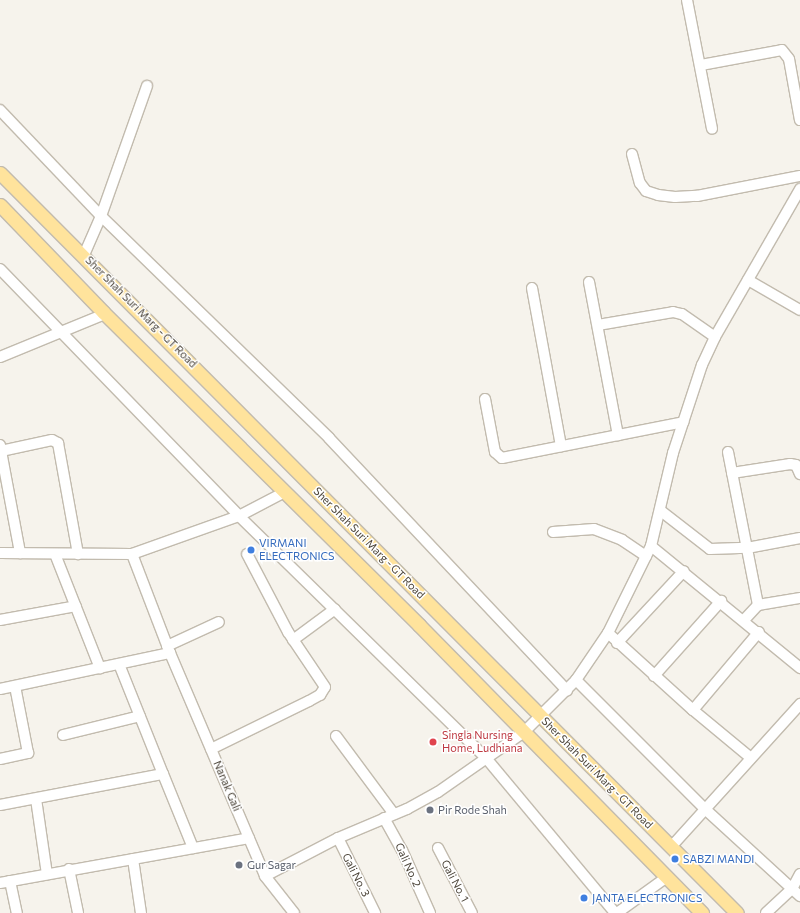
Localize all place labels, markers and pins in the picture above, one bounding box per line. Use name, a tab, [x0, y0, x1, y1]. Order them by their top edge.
place label: VIRMANI ELECTRONICS	[259, 537, 334, 563]
marker: VIRMANI ELECTRONICS	[246, 545, 256, 555]
place label: Singla Nursing Home, Ludhiana	[442, 729, 523, 755]
marker: Singla Nursing Home, Ludhiana	[427, 736, 439, 748]
place label: Pir Rode Shah	[438, 803, 507, 817]
marker: Pir Rode Shah	[425, 805, 435, 815]
place label: SABZI MANDI	[683, 852, 754, 866]
marker: SABZI MANDI	[670, 854, 680, 864]
place label: Gur Sagar	[247, 858, 296, 872]
marker: Gur Sagar	[234, 860, 244, 870]
place label: JANTA ELECTRONICS	[592, 891, 702, 905]
marker: JANTA ELECTRONICS	[579, 893, 589, 903]

